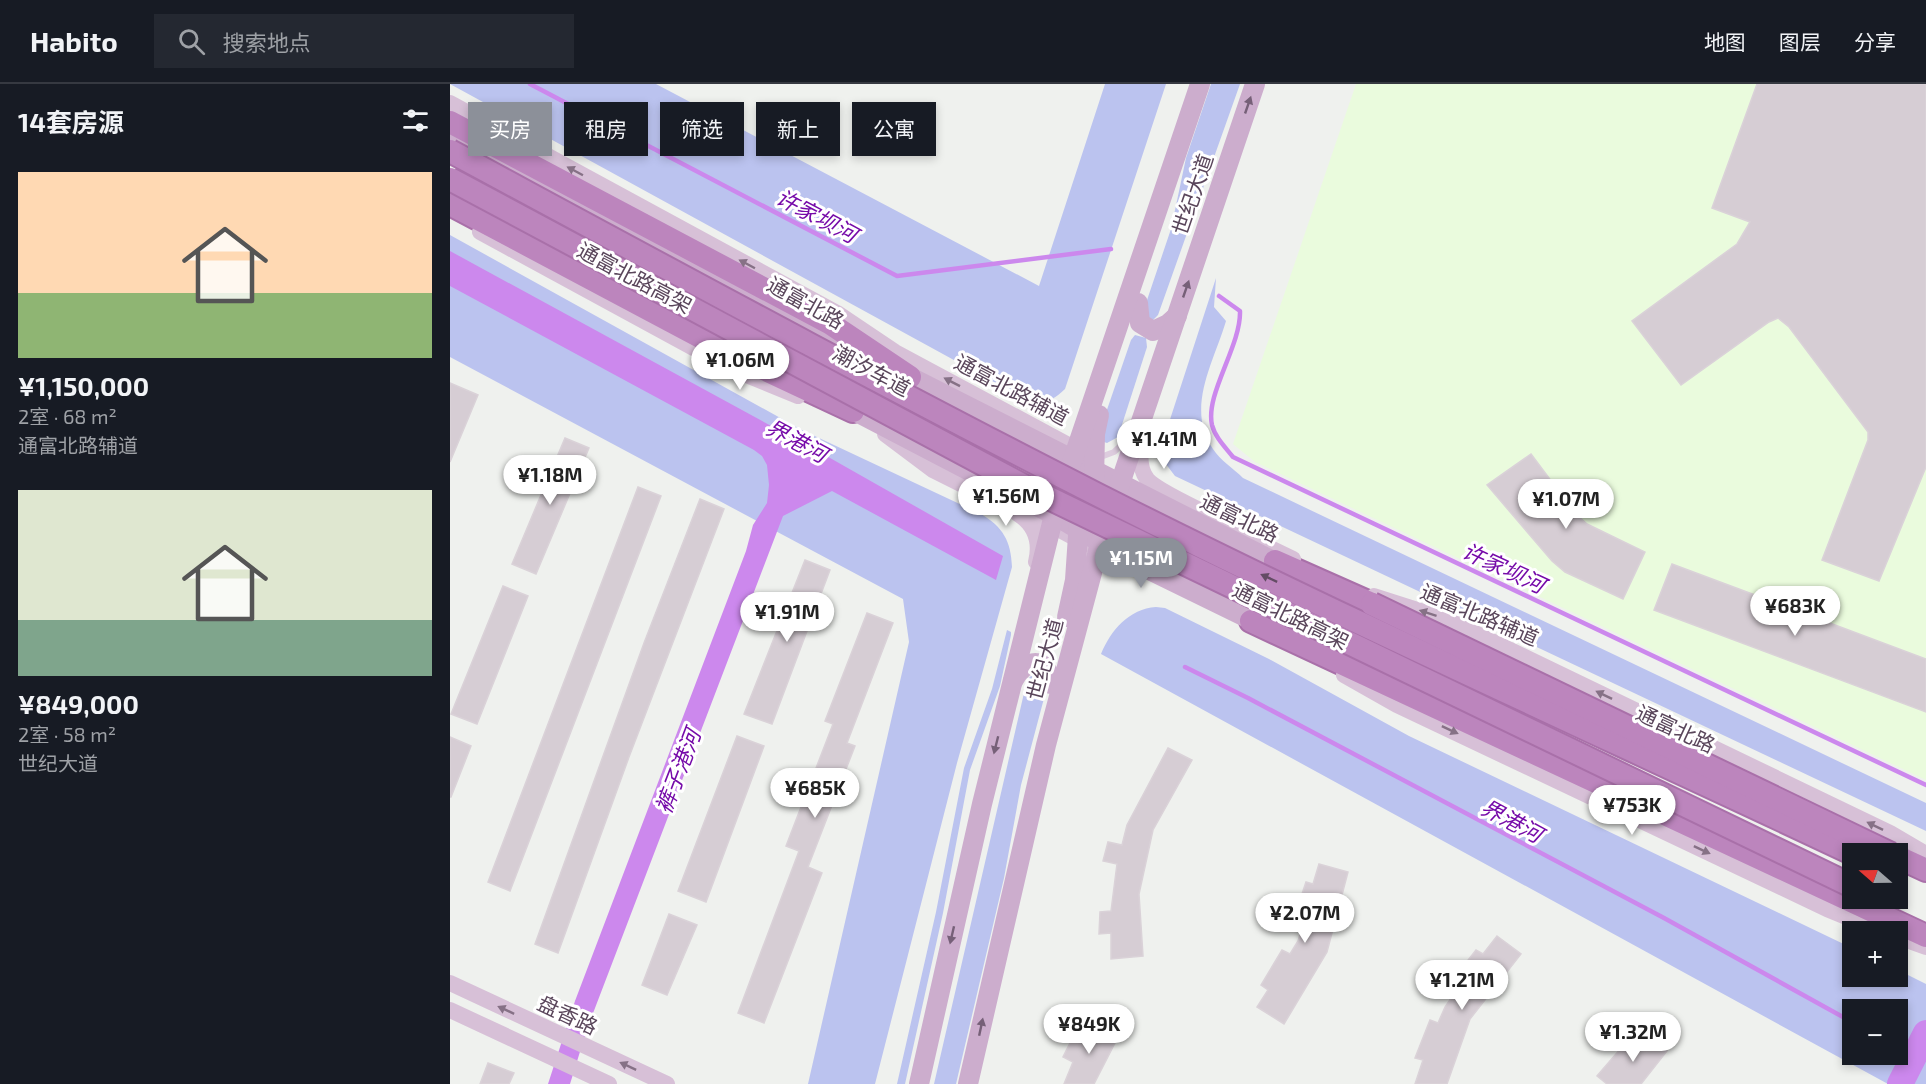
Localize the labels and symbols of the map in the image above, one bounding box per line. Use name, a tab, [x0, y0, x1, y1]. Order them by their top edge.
one-way arrow	[1244, 96, 1253, 114]
street label: 世纪大道	[1167, 150, 1217, 238]
one-way arrow	[566, 166, 583, 176]
water label: 许家坝河	[772, 183, 865, 249]
street label: 通富北路高架	[574, 236, 696, 318]
one-way arrow	[738, 259, 755, 269]
street label: 通富北路	[763, 271, 849, 333]
one-way arrow	[1181, 280, 1191, 298]
street label: 潮汐车道	[829, 339, 915, 401]
pin: ¥1.06M	[691, 340, 789, 391]
street label: 通富北路辅道	[951, 348, 1073, 430]
one-way arrow	[943, 377, 960, 387]
water label: 界港河	[762, 413, 836, 469]
pin: ¥1.41M	[1115, 419, 1213, 470]
pin: ¥1.18M	[501, 455, 599, 506]
pin: ¥1.56M	[957, 476, 1055, 527]
pin: ¥1.07M	[1517, 479, 1615, 530]
street label: 通富北路	[1197, 487, 1283, 547]
water label: 许家坝河	[1459, 537, 1553, 599]
pin: ¥1.15M	[1092, 538, 1190, 589]
one-way arrow	[1260, 574, 1277, 583]
street label: 通富北路高架	[1229, 576, 1353, 654]
street label: 通富北路辅道	[1417, 578, 1543, 650]
pin: ¥683K	[1753, 586, 1837, 637]
pin: ¥1.91M	[738, 592, 836, 643]
one-way arrow	[1419, 608, 1437, 617]
street label: 世纪大道	[1021, 615, 1067, 703]
one-way arrow	[1596, 691, 1613, 700]
street label: 通富北路	[1633, 699, 1719, 757]
water label: 裤子港河	[649, 722, 706, 817]
one-way arrow	[1441, 726, 1458, 735]
one-way arrow	[991, 736, 1001, 755]
pin: ¥685K	[773, 768, 857, 819]
pin: ¥753K	[1590, 785, 1674, 836]
water label: 界港河	[1477, 793, 1551, 849]
one-way arrow	[1866, 821, 1883, 830]
north arrow	[1842, 843, 1908, 909]
one-way arrow	[1693, 845, 1710, 854]
pin: ¥2.07M	[1256, 893, 1354, 944]
one-way arrow	[947, 926, 957, 945]
pin: ¥1.21M	[1413, 960, 1511, 1011]
street label: 盘香路	[534, 989, 602, 1039]
pin: ¥849K	[1047, 1004, 1131, 1055]
one-way arrow	[498, 1005, 515, 1014]
pin: ¥1.32M	[1584, 1012, 1682, 1063]
one-way arrow	[976, 1018, 986, 1036]
one-way arrow	[620, 1062, 637, 1071]

